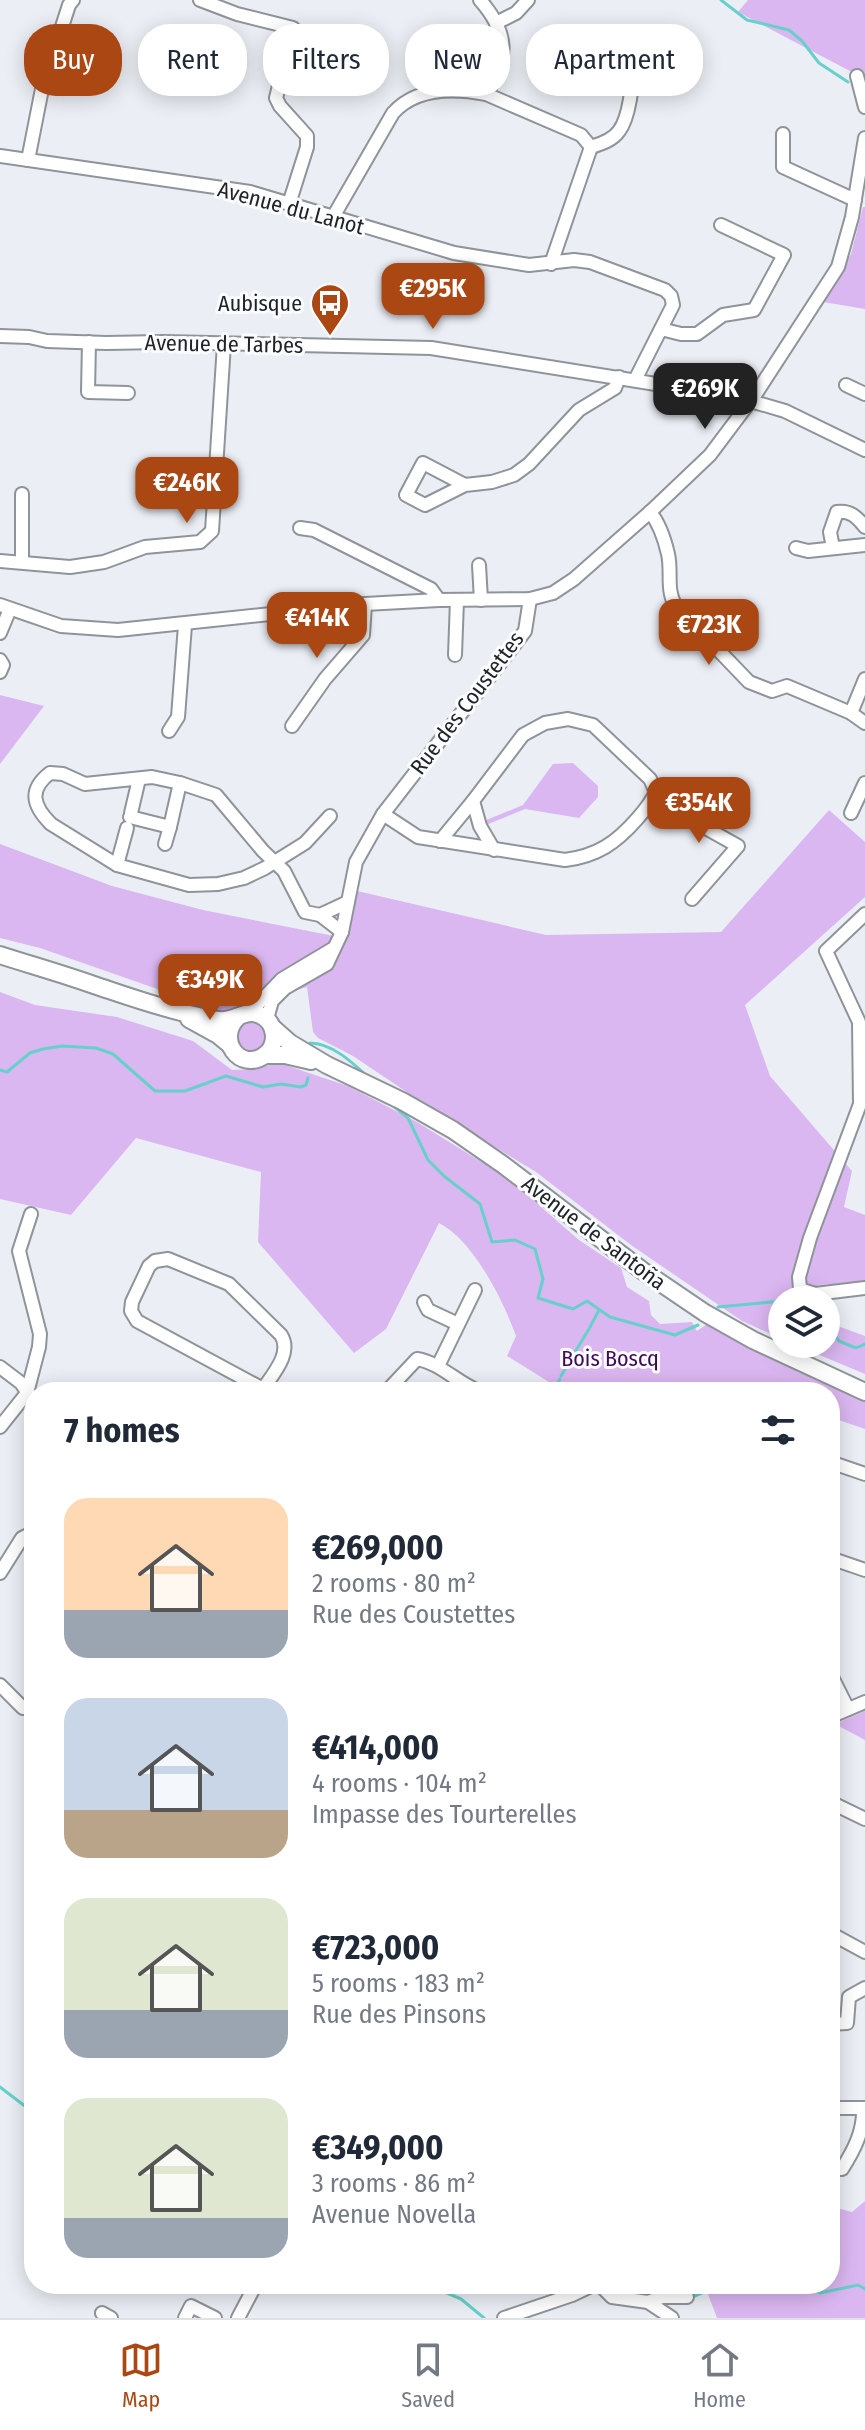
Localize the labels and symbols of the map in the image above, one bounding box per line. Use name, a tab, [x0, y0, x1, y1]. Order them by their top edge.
street label: Avenue du Lanot	[215, 175, 368, 241]
pin: €295K	[377, 263, 489, 331]
bus stop icon: Aubisque	[309, 282, 351, 337]
place label: Aubisque	[218, 290, 302, 317]
street label: Avenue de Tarbes	[144, 329, 304, 359]
pin: €269K	[649, 363, 761, 431]
pin: €246K	[131, 457, 243, 525]
pin: €414K	[261, 592, 373, 660]
pin: €723K	[653, 599, 765, 667]
street label: Rue des Coustettes	[404, 626, 530, 780]
pin: €354K	[643, 777, 755, 845]
pin: €349K	[154, 954, 266, 1022]
street label: Avenue de Santoña	[517, 1170, 671, 1296]
park label: Bois Boscq	[561, 1345, 659, 1372]

